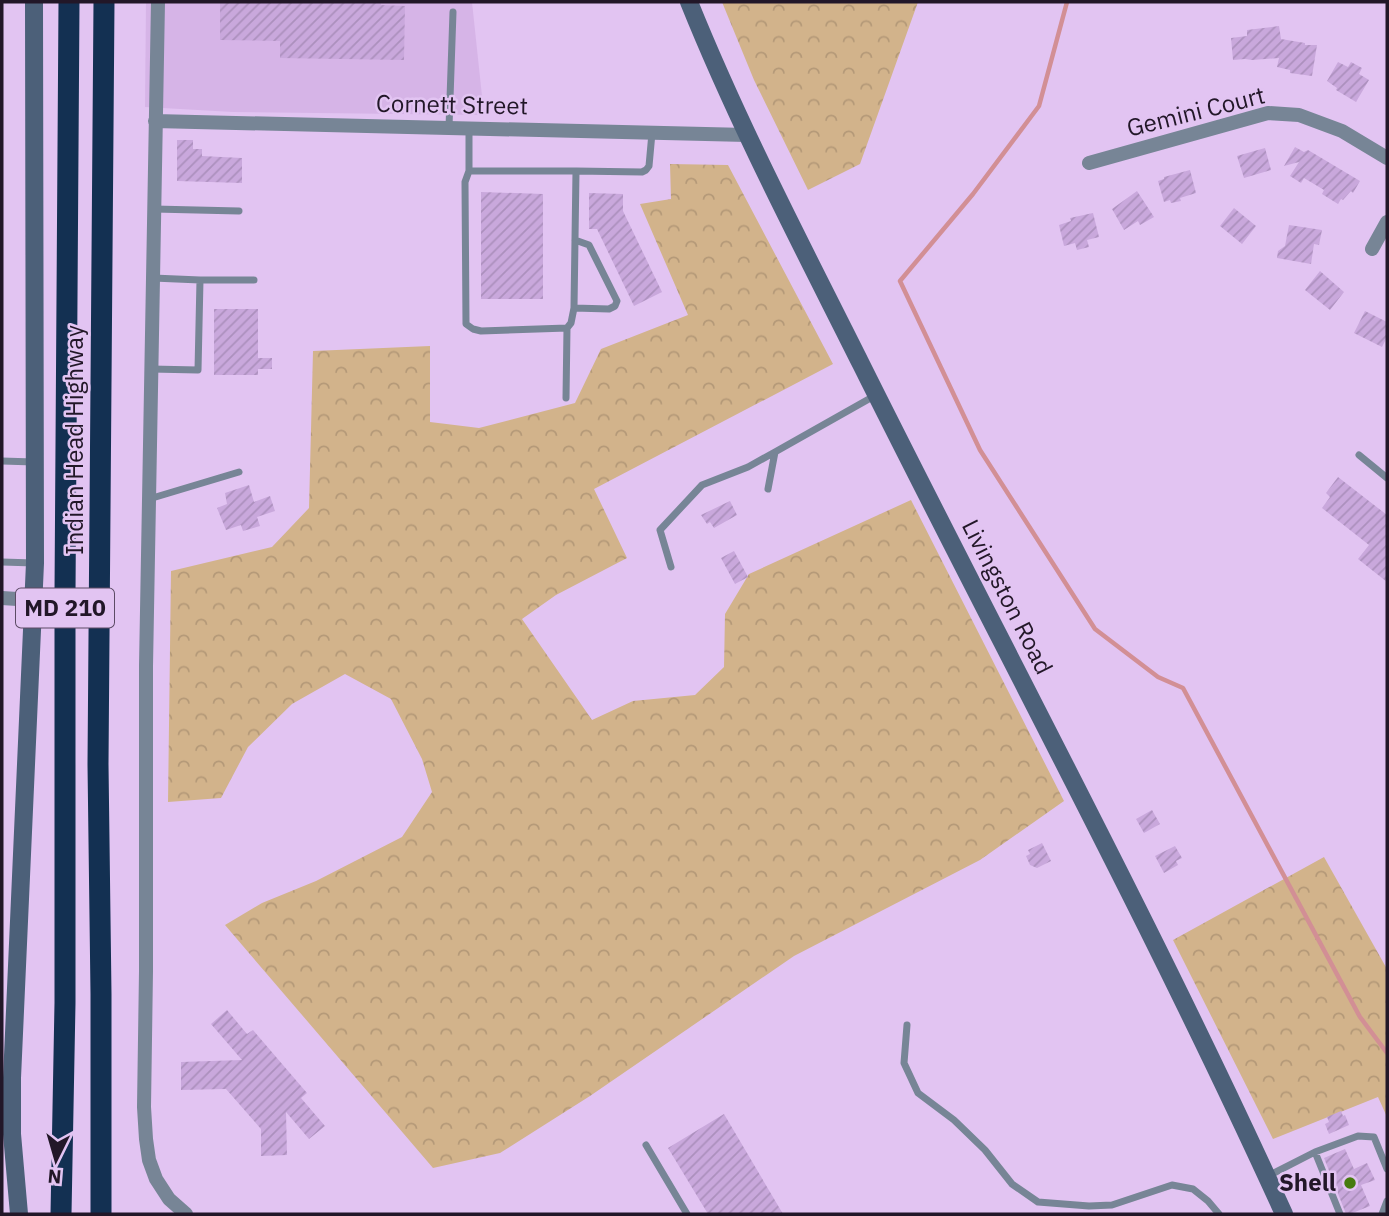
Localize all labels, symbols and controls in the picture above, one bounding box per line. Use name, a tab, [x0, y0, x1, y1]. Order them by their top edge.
street label: Gemini Court	[1123, 78, 1268, 144]
street label: Cornett Street	[376, 87, 528, 121]
street label: Indian Head Highway	[58, 325, 90, 555]
street label: Livingston Road	[955, 514, 1061, 680]
road number: MD 210	[16, 588, 114, 628]
north arrow	[21, 1125, 91, 1195]
text: N	[47, 1164, 62, 1189]
place label: Shell	[1279, 1166, 1336, 1198]
marker: Shell	[1342, 1175, 1358, 1191]

